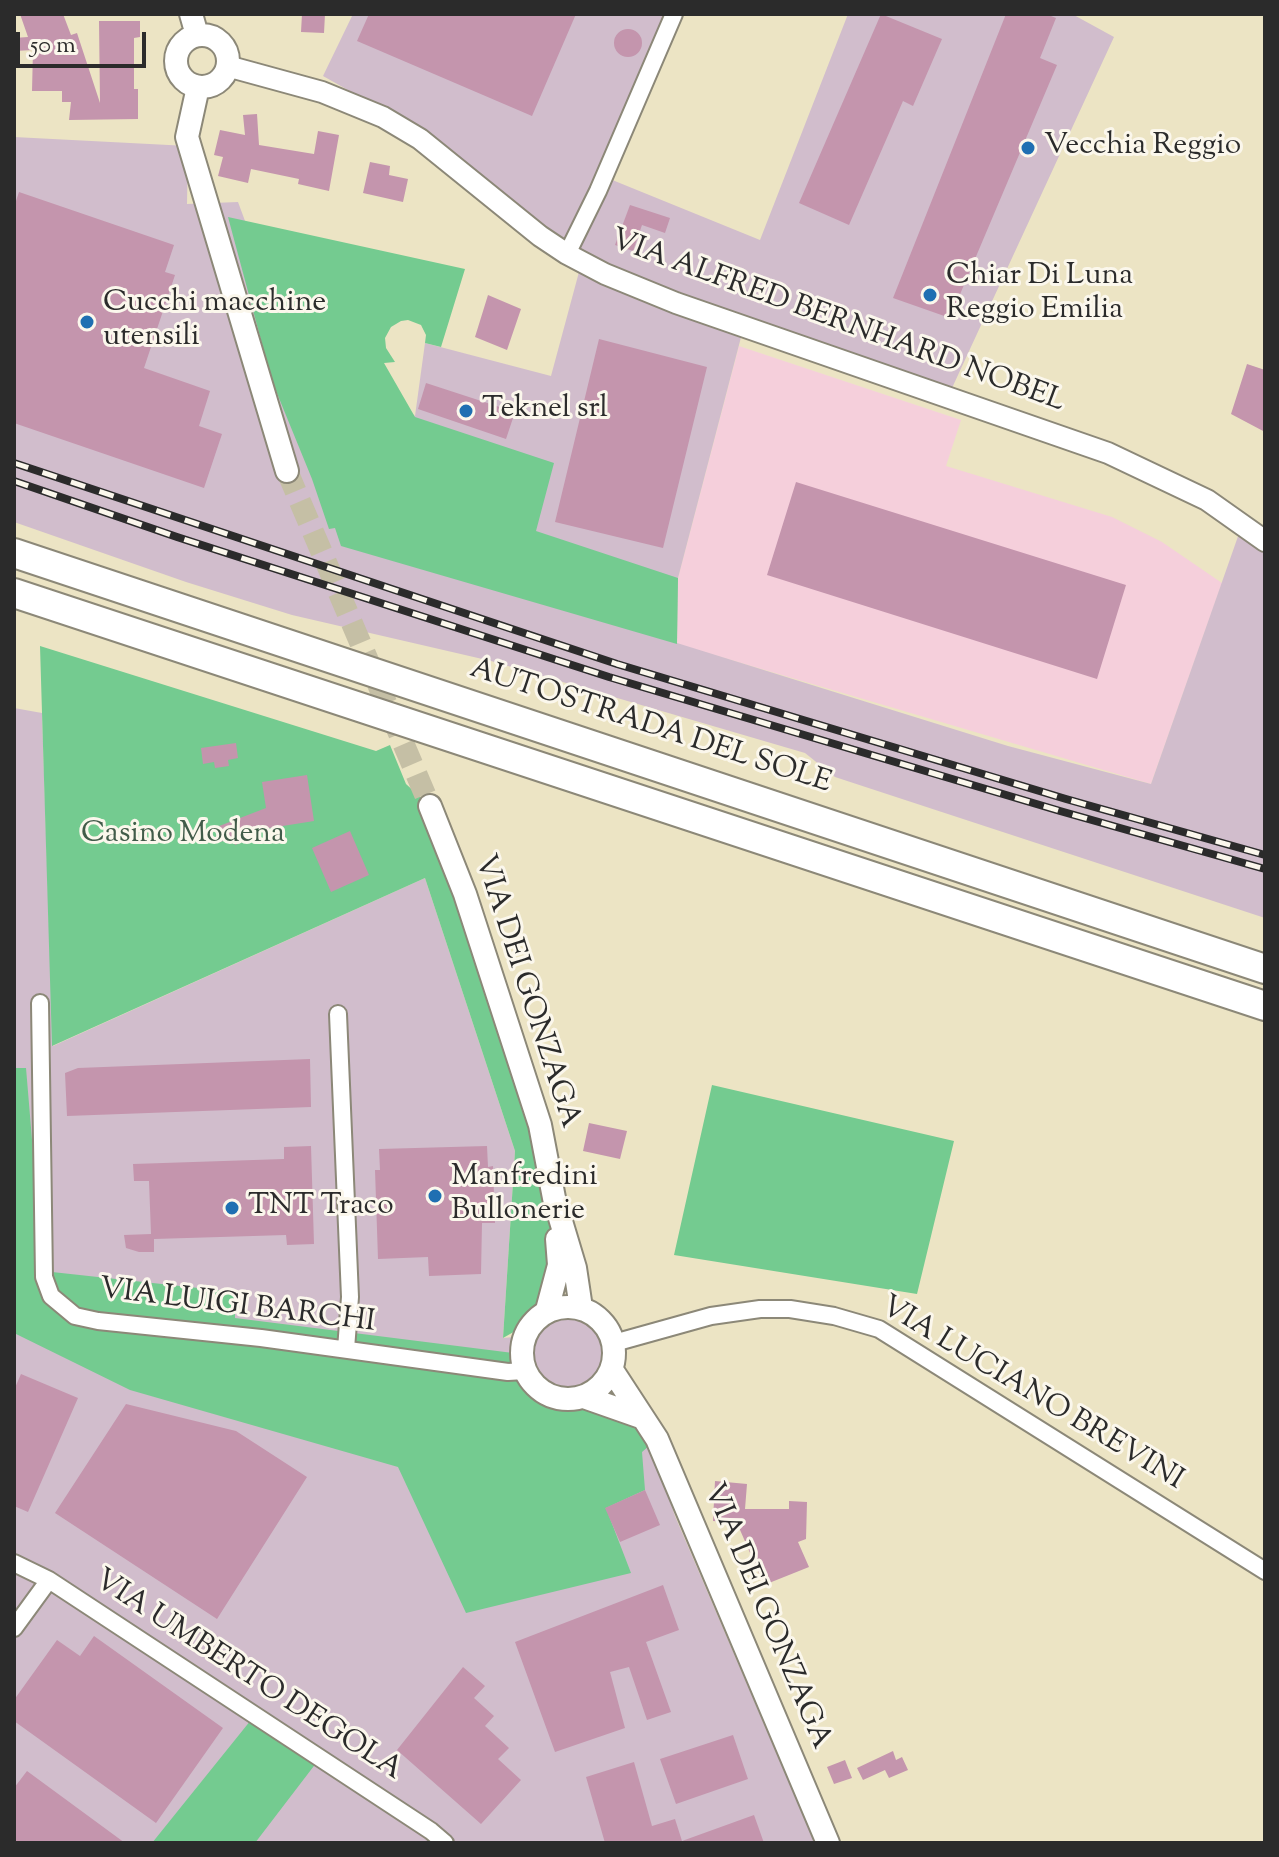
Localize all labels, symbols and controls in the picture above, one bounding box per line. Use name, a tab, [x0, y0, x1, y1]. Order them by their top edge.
scale bar	[20, 16, 150, 66]
text: 50 m	[30, 29, 76, 63]
place label: Vecchia Reggio	[1044, 130, 1241, 166]
marker: Vecchia Reggio	[1019, 139, 1037, 157]
street label: VIA ALFRED BERNHARD NOBEL	[605, 224, 1069, 422]
place label: Chiar Di Luna Reggio Emilia	[946, 260, 1133, 330]
marker: Chiar Di Luna Reggio Emilia	[921, 286, 939, 304]
place label: Cucchi macchine utensili	[103, 287, 326, 358]
marker: Cucchi macchine utensili	[78, 313, 96, 331]
place label: Teknel srl	[482, 393, 608, 429]
marker: Teknel srl	[457, 402, 475, 420]
street label: AUTOSTRADA DEL SOLE	[465, 653, 835, 803]
park label: Casino Modena	[81, 818, 285, 854]
street label: VIA DEI GONZAGA	[464, 851, 586, 1133]
place label: Manfredini Bullonerie	[451, 1161, 597, 1232]
marker: Manfredini Bullonerie	[426, 1187, 444, 1205]
place label: TNT Traco	[248, 1190, 394, 1226]
marker: TNT Traco	[223, 1199, 241, 1217]
street label: VIA LUIGI BARCHI	[97, 1273, 377, 1343]
street label: VIA LUCIANO BREVINI	[873, 1290, 1189, 1500]
street label: VIA DEI GONZAGA	[693, 1479, 837, 1755]
street label: VIA UMBERTO DEGOLA	[86, 1564, 408, 1790]

